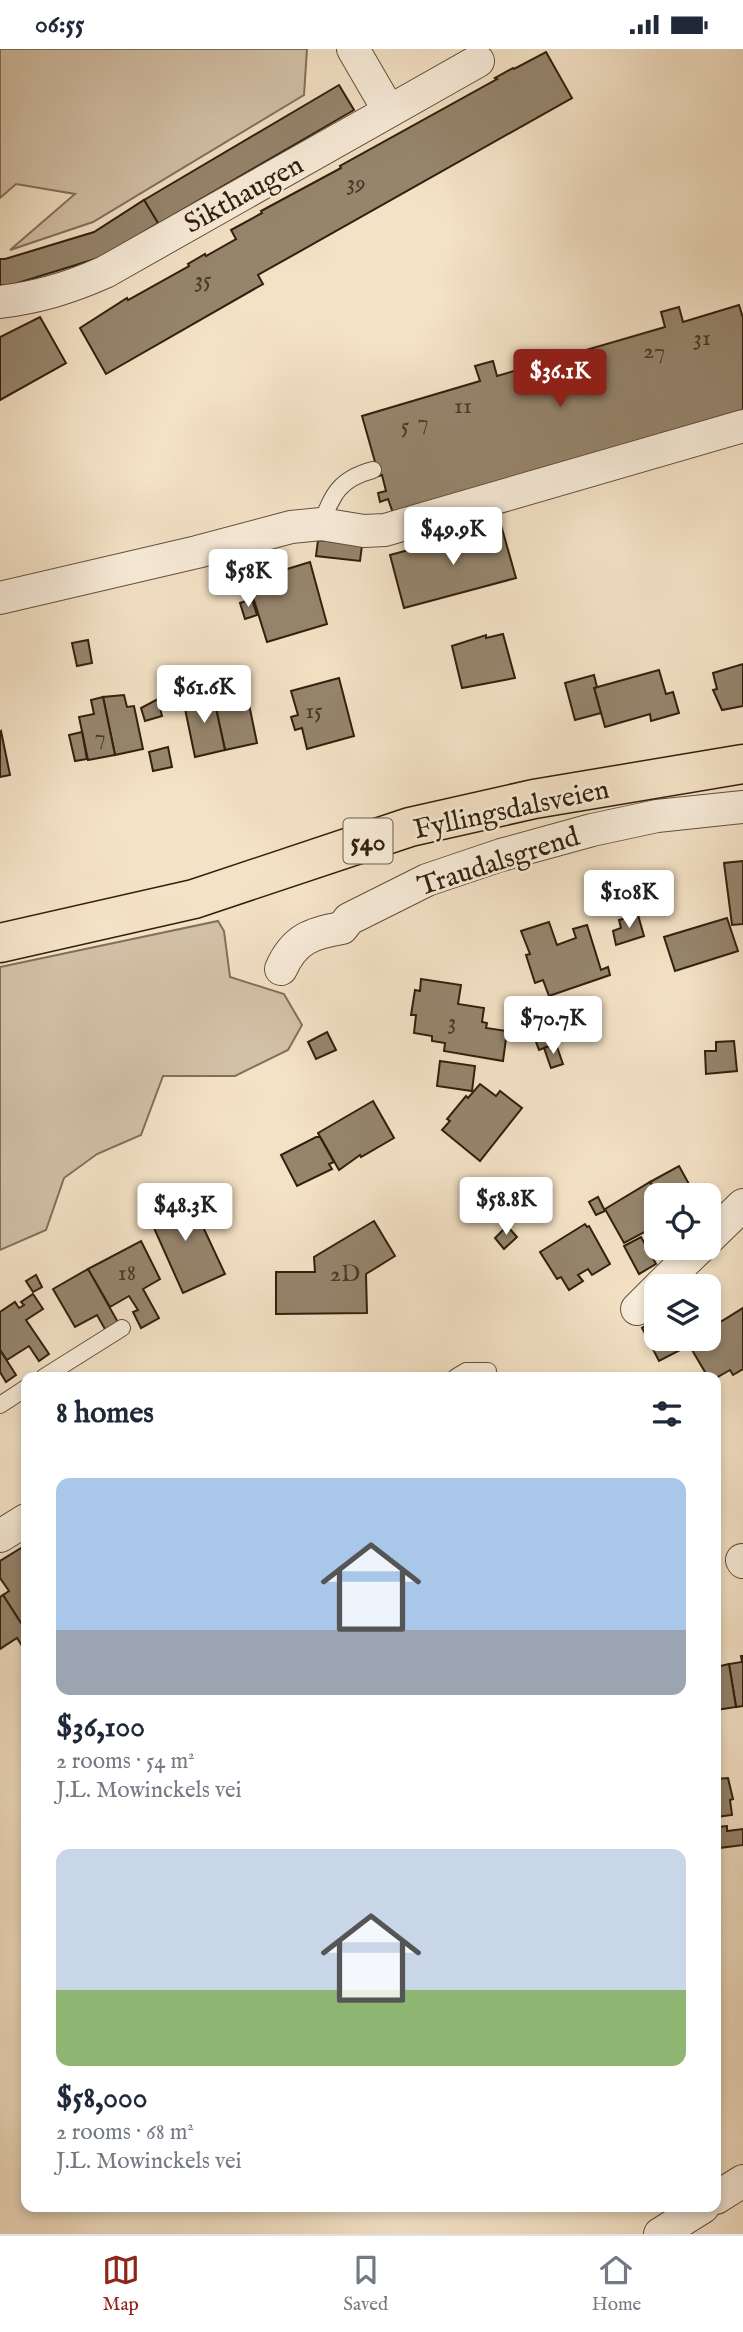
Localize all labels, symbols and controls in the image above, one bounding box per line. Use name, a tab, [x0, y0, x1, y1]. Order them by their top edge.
text: 06:55	[35, 8, 84, 41]
street label: Sikthaugen	[178, 148, 310, 242]
house number: 39	[346, 168, 366, 199]
house number: 35	[194, 265, 212, 296]
house number: 31	[693, 323, 711, 354]
house number: 27	[643, 336, 665, 367]
pin: $36.1K	[503, 349, 617, 409]
text: $36.1K	[529, 357, 591, 386]
house number: 11	[454, 391, 472, 422]
house number: 7	[417, 407, 429, 438]
house number: 5	[401, 411, 410, 442]
pin: $49.9K	[396, 507, 510, 567]
text: $49.9K	[420, 515, 486, 544]
pin: $58K	[207, 549, 289, 609]
text: $58K	[225, 557, 271, 586]
pin: $61.6K	[147, 665, 261, 725]
text: $61.6K	[173, 673, 235, 702]
house number: 15	[305, 696, 323, 727]
house number: 7	[94, 722, 106, 753]
street label: Fyllingsdalsveien	[411, 773, 613, 848]
road number: 540	[344, 819, 392, 863]
street label: Traudalsgrend	[414, 820, 584, 905]
pin: $108K	[580, 871, 678, 930]
text: $108K	[600, 878, 658, 907]
pin: $70.7K	[496, 997, 610, 1056]
text: $70.7K	[520, 1004, 586, 1033]
house number: 3	[448, 1007, 456, 1038]
pin: $58.8K	[449, 1177, 563, 1237]
pin: $48.3K	[128, 1183, 242, 1243]
map controls	[644, 1183, 721, 1351]
button: locate	[644, 1183, 721, 1260]
text: $58.8K	[476, 1185, 536, 1214]
text: $48.3K	[153, 1191, 217, 1220]
house number: 18	[118, 1258, 136, 1289]
house number: 2D	[330, 1259, 360, 1290]
button: layers	[644, 1274, 721, 1351]
text: 8 homes	[56, 1395, 154, 1433]
icon: filters	[648, 1395, 686, 1433]
icon: home	[308, 1524, 434, 1650]
text: $36,100	[56, 1709, 145, 1747]
text: 2 rooms · 54 m²	[56, 1747, 195, 1776]
text: J.L. Mowinckels vei	[56, 1776, 242, 1805]
icon: home	[308, 1895, 434, 2021]
text: $58,000	[56, 2080, 147, 2118]
text: 2 rooms · 68 m²	[56, 2118, 194, 2147]
text: J.L. Mowinckels vei	[56, 2147, 242, 2176]
tab: Map	[102, 2251, 140, 2317]
tab: Saved	[343, 2251, 388, 2317]
tab: Home	[592, 2251, 641, 2317]

